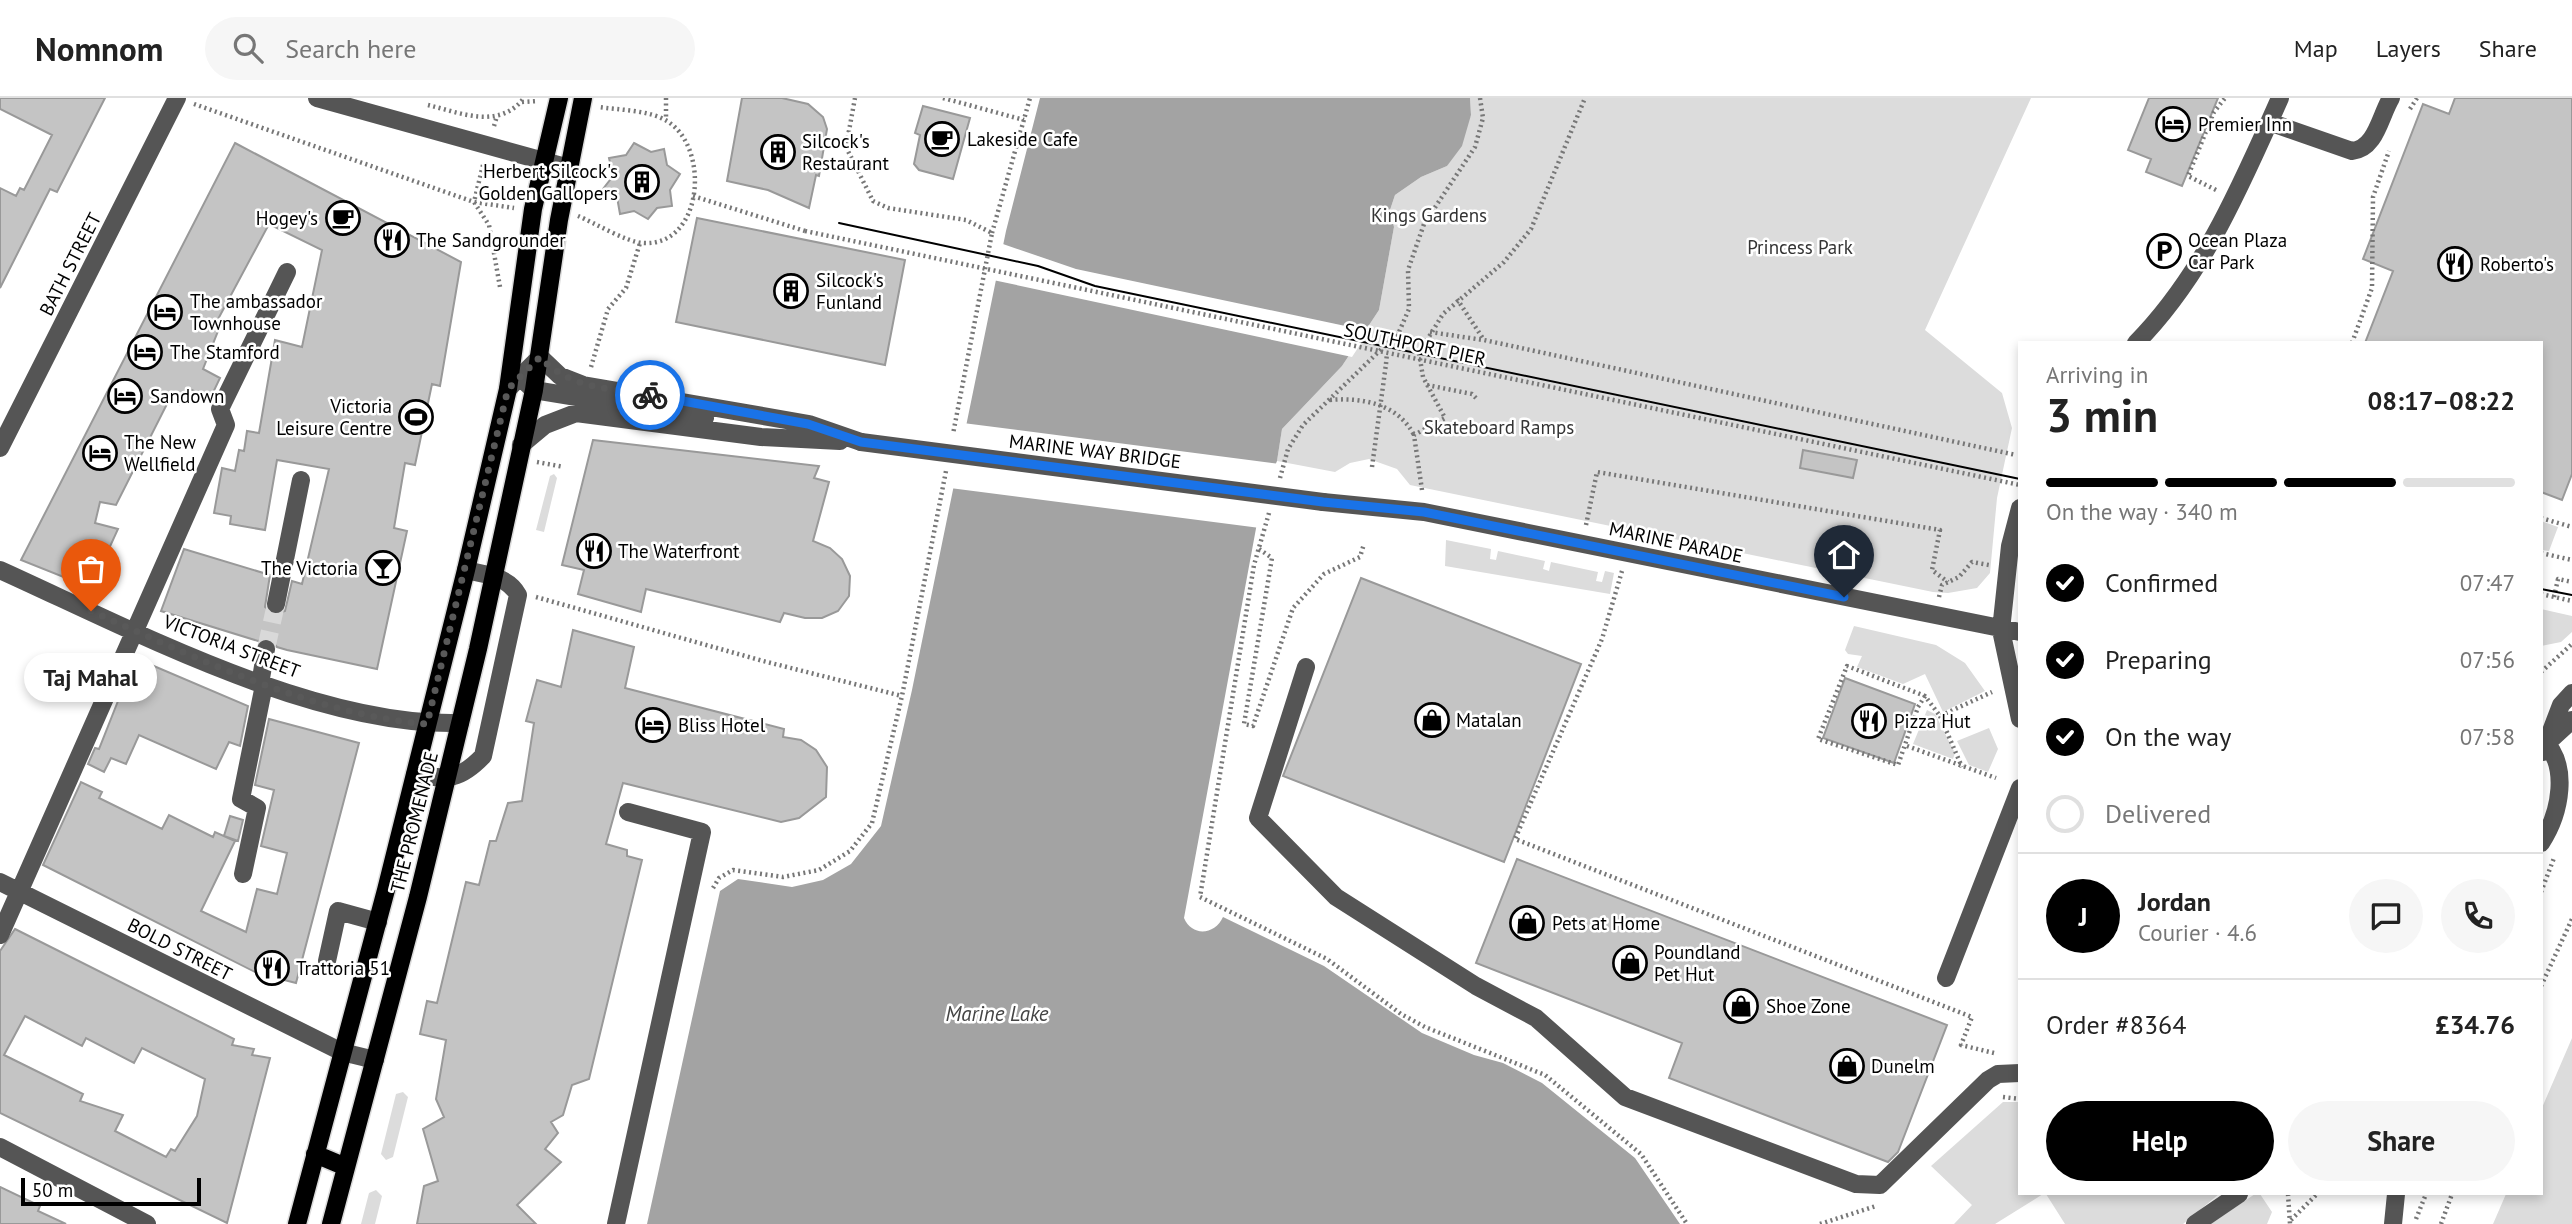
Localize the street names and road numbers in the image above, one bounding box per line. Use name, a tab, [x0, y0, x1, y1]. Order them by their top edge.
street label: BATH STREET	[34, 208, 106, 319]
street label: SOUTHPORT PIER	[1342, 317, 1488, 371]
street label: MARINE WAY BRIDGE	[1008, 429, 1182, 473]
street label: MARINE PARADE	[1607, 516, 1745, 568]
street label: VICTORIA STREET	[159, 609, 304, 683]
street label: THE PROMENADE	[385, 749, 443, 895]
street label: BOLD STREET	[124, 912, 237, 986]

